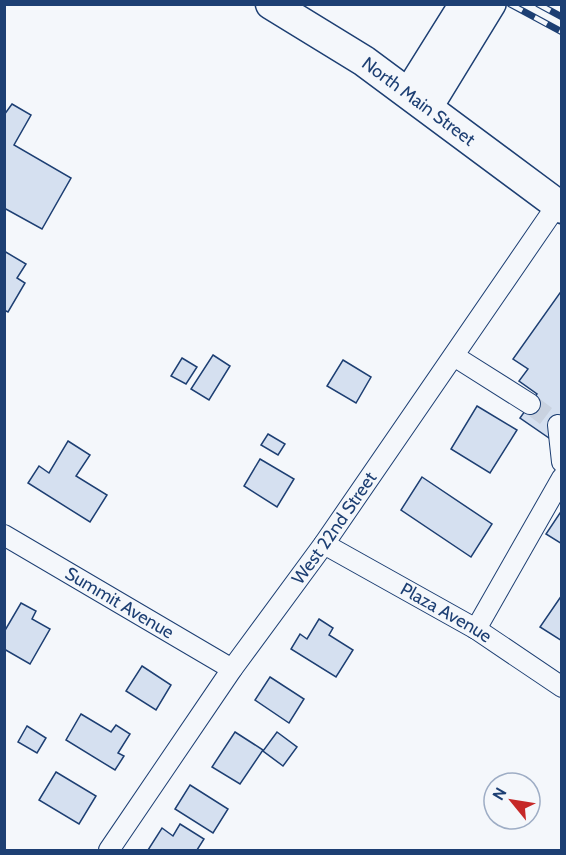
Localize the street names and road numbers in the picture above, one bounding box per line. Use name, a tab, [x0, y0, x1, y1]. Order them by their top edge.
street label: North Main Street	[358, 52, 479, 151]
street label: West 22nd Street	[287, 468, 381, 589]
street label: Summit Avenue	[61, 562, 178, 643]
street label: Plaza Avenue	[397, 578, 496, 647]

